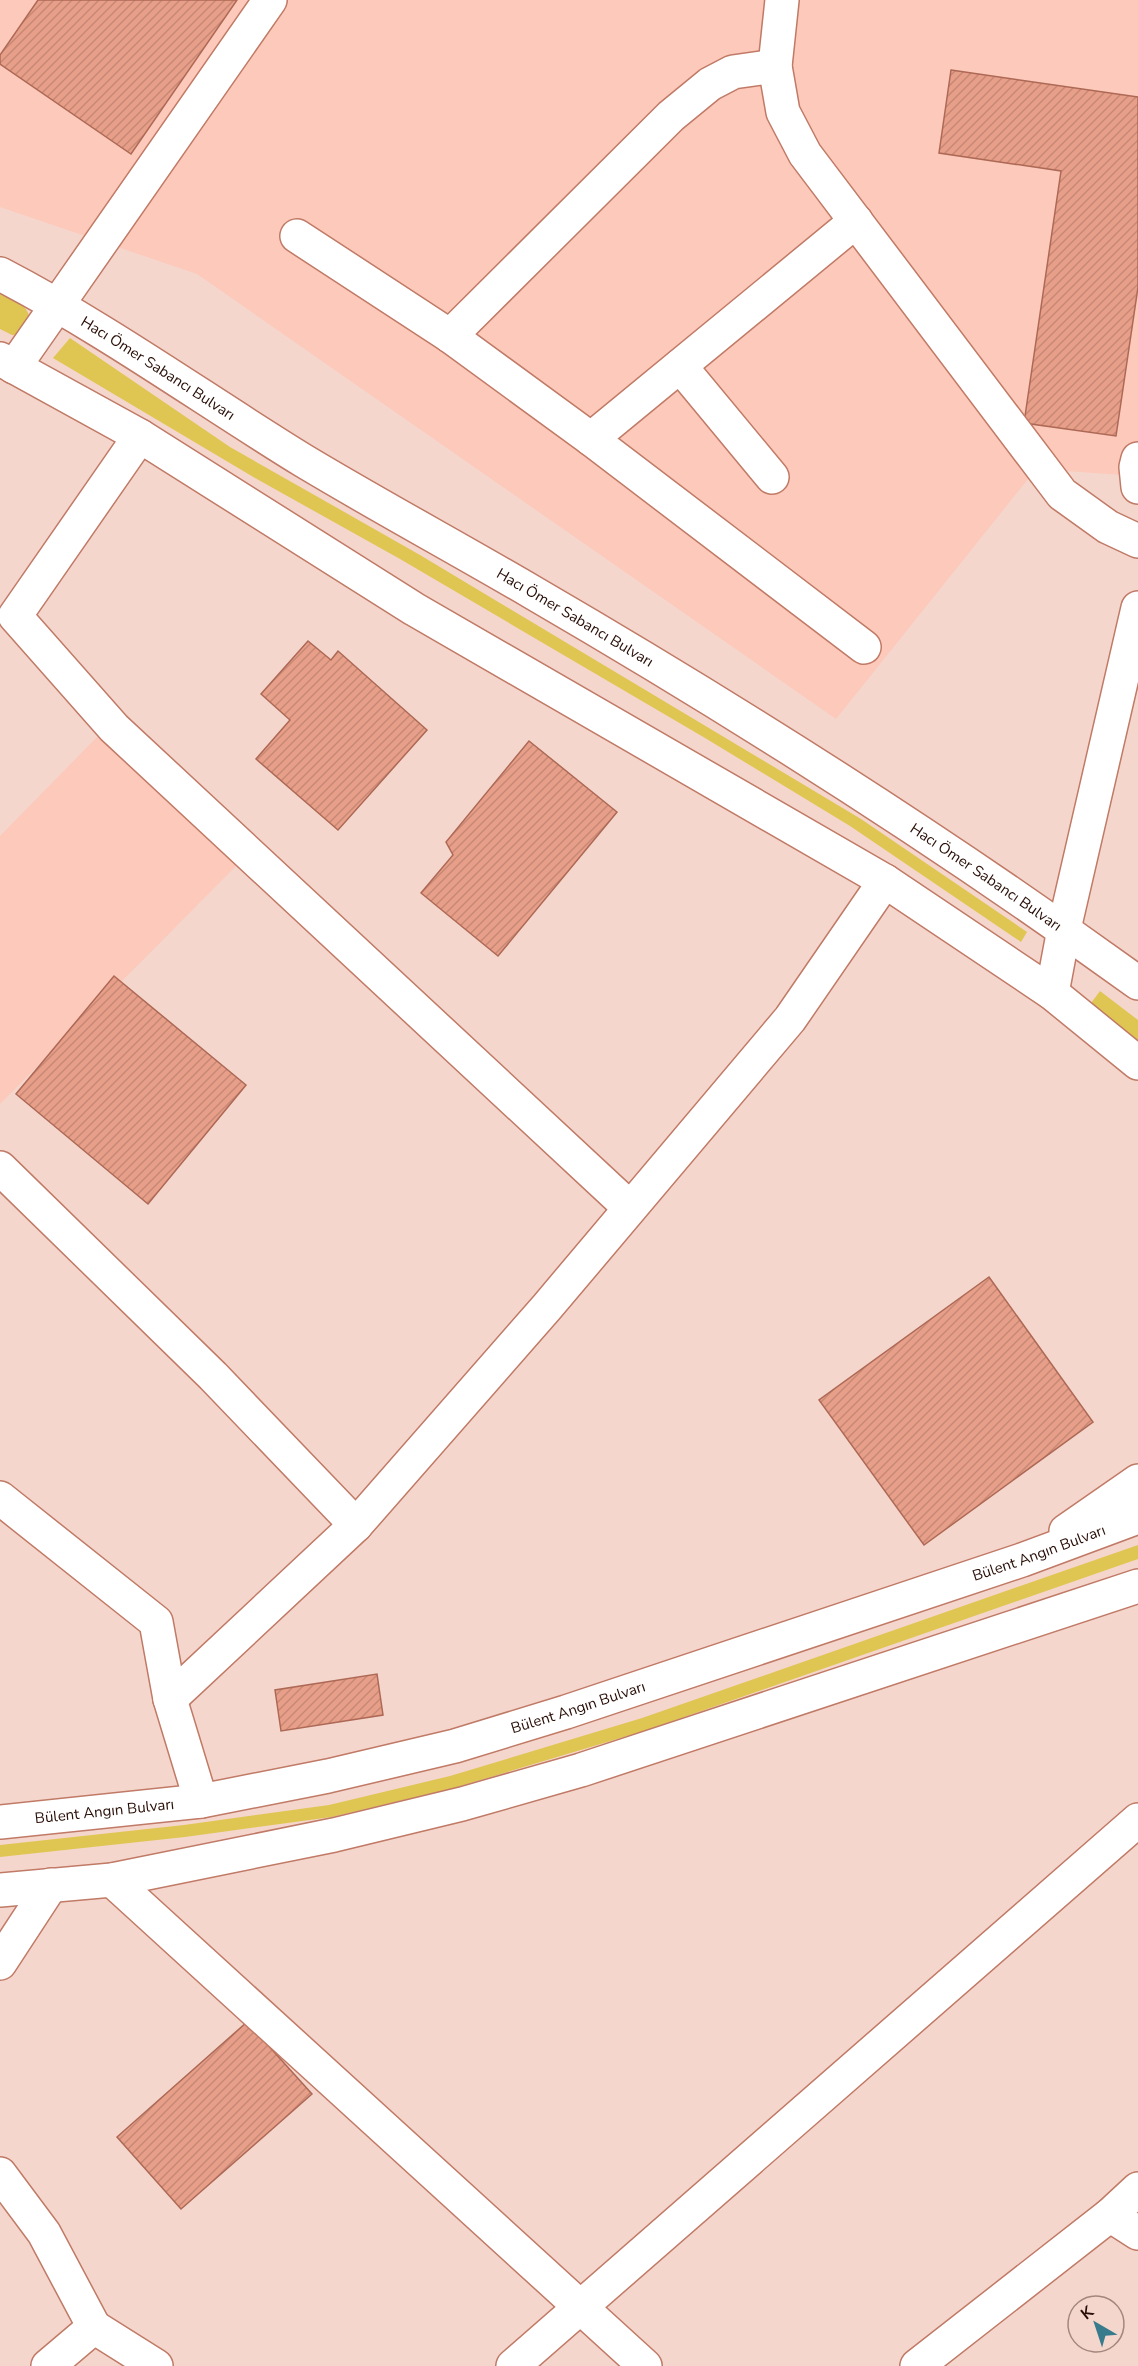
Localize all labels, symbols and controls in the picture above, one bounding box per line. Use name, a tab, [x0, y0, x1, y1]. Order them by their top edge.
street label: Hacı Ömer Sabancı Bulvarı	[77, 312, 239, 425]
street label: Hacı Ömer Sabancı Bulvarı	[493, 564, 657, 672]
street label: Hacı Ömer Sabancı Bulvarı	[906, 818, 1066, 936]
street label: Bülent Angın Bulvarı	[970, 1520, 1108, 1586]
street label: Bülent Angın Bulvarı	[508, 1676, 648, 1738]
street label: Bülent Angın Bulvarı	[34, 1794, 175, 1828]
north arrow	[1066, 2294, 1126, 2354]
text: K	[1076, 2300, 1099, 2325]

